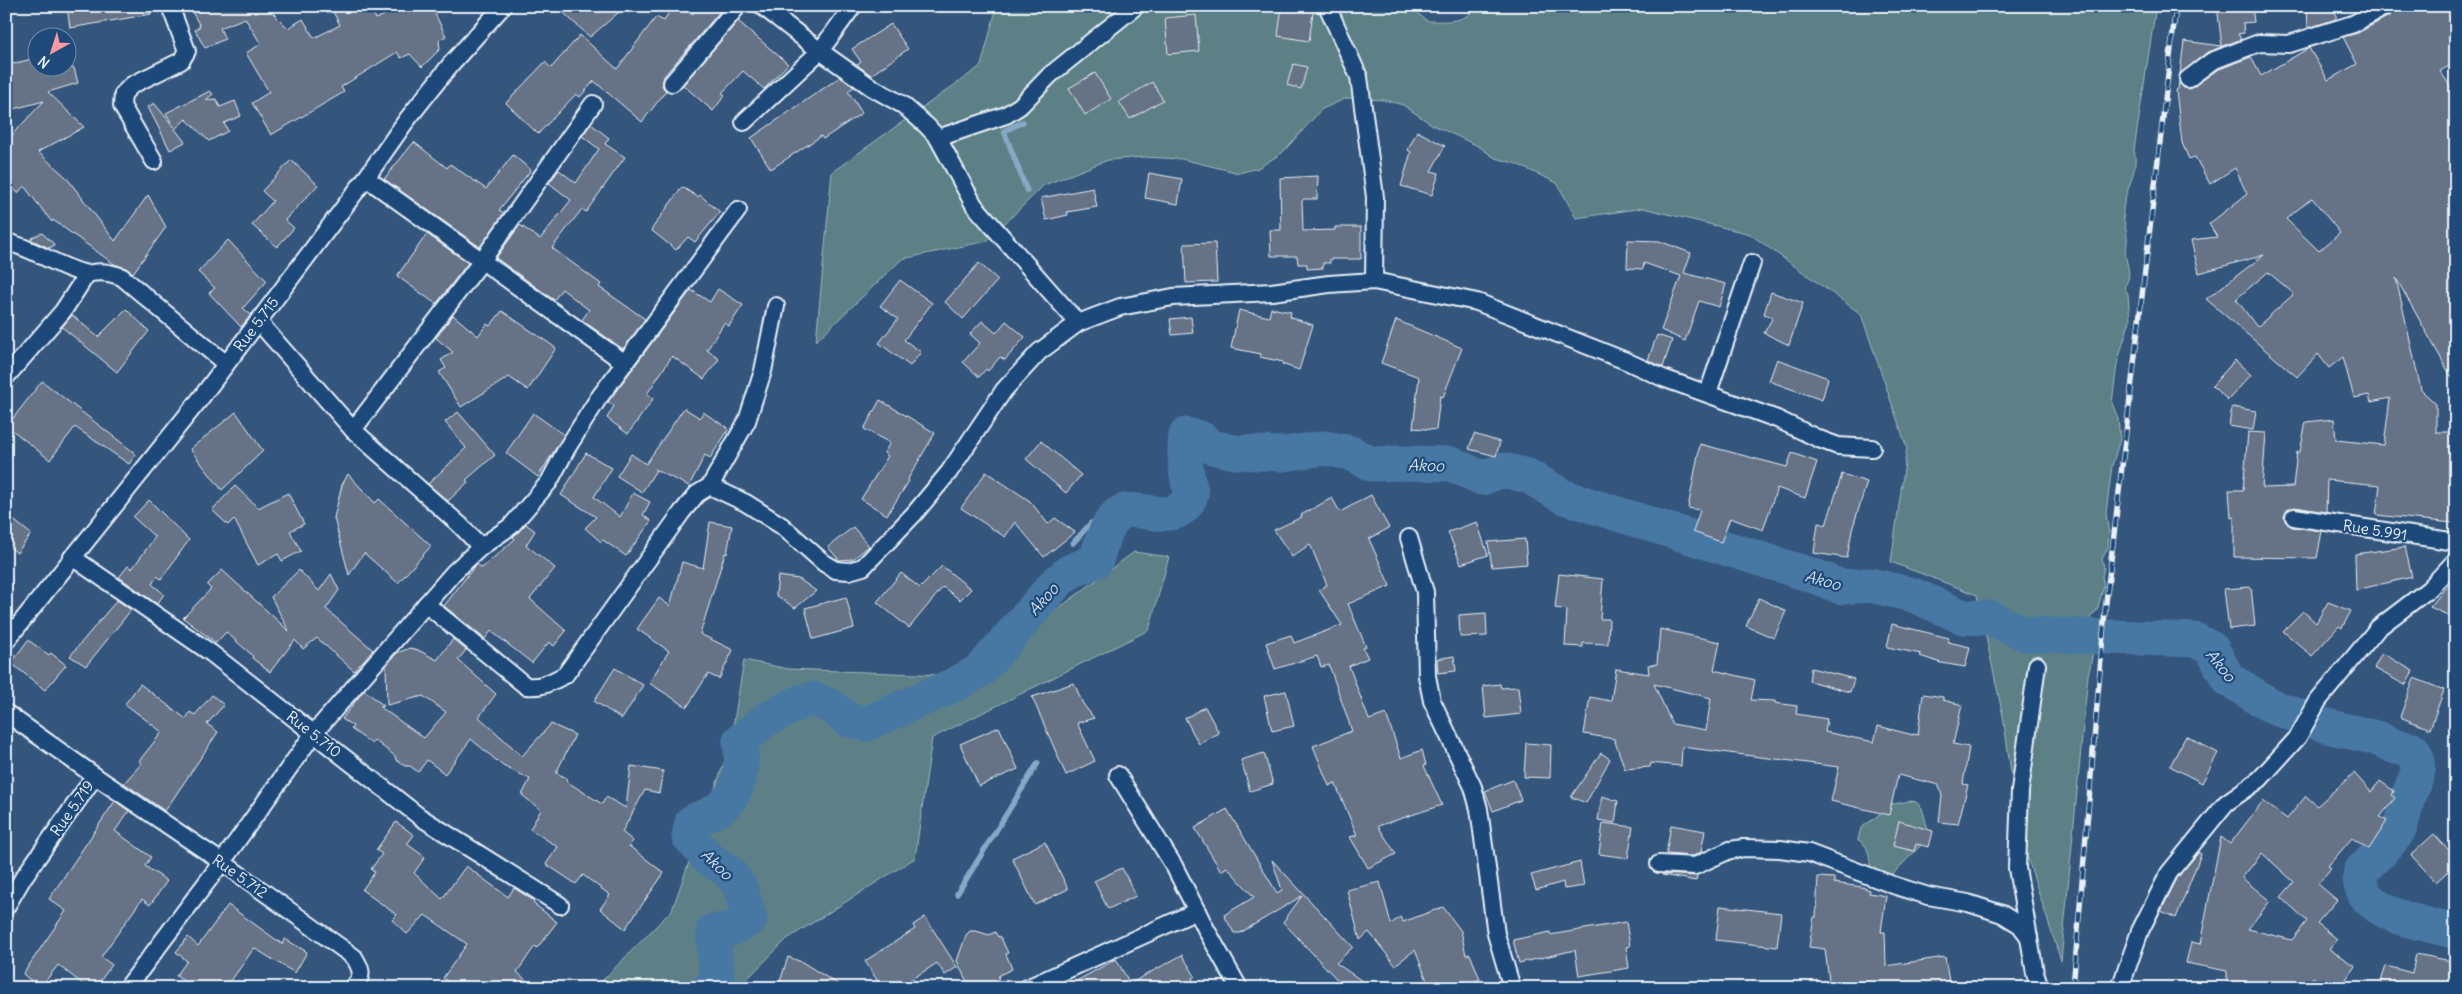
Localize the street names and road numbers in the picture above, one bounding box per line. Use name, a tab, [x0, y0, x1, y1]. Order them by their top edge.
street label: Rue 5.715	[229, 293, 283, 355]
street label: Rue 5.991	[2342, 516, 2408, 544]
street label: Rue 5.710	[283, 707, 345, 761]
street label: Rue 5.719	[46, 777, 98, 839]
street label: Rue 5.712	[209, 850, 271, 902]

